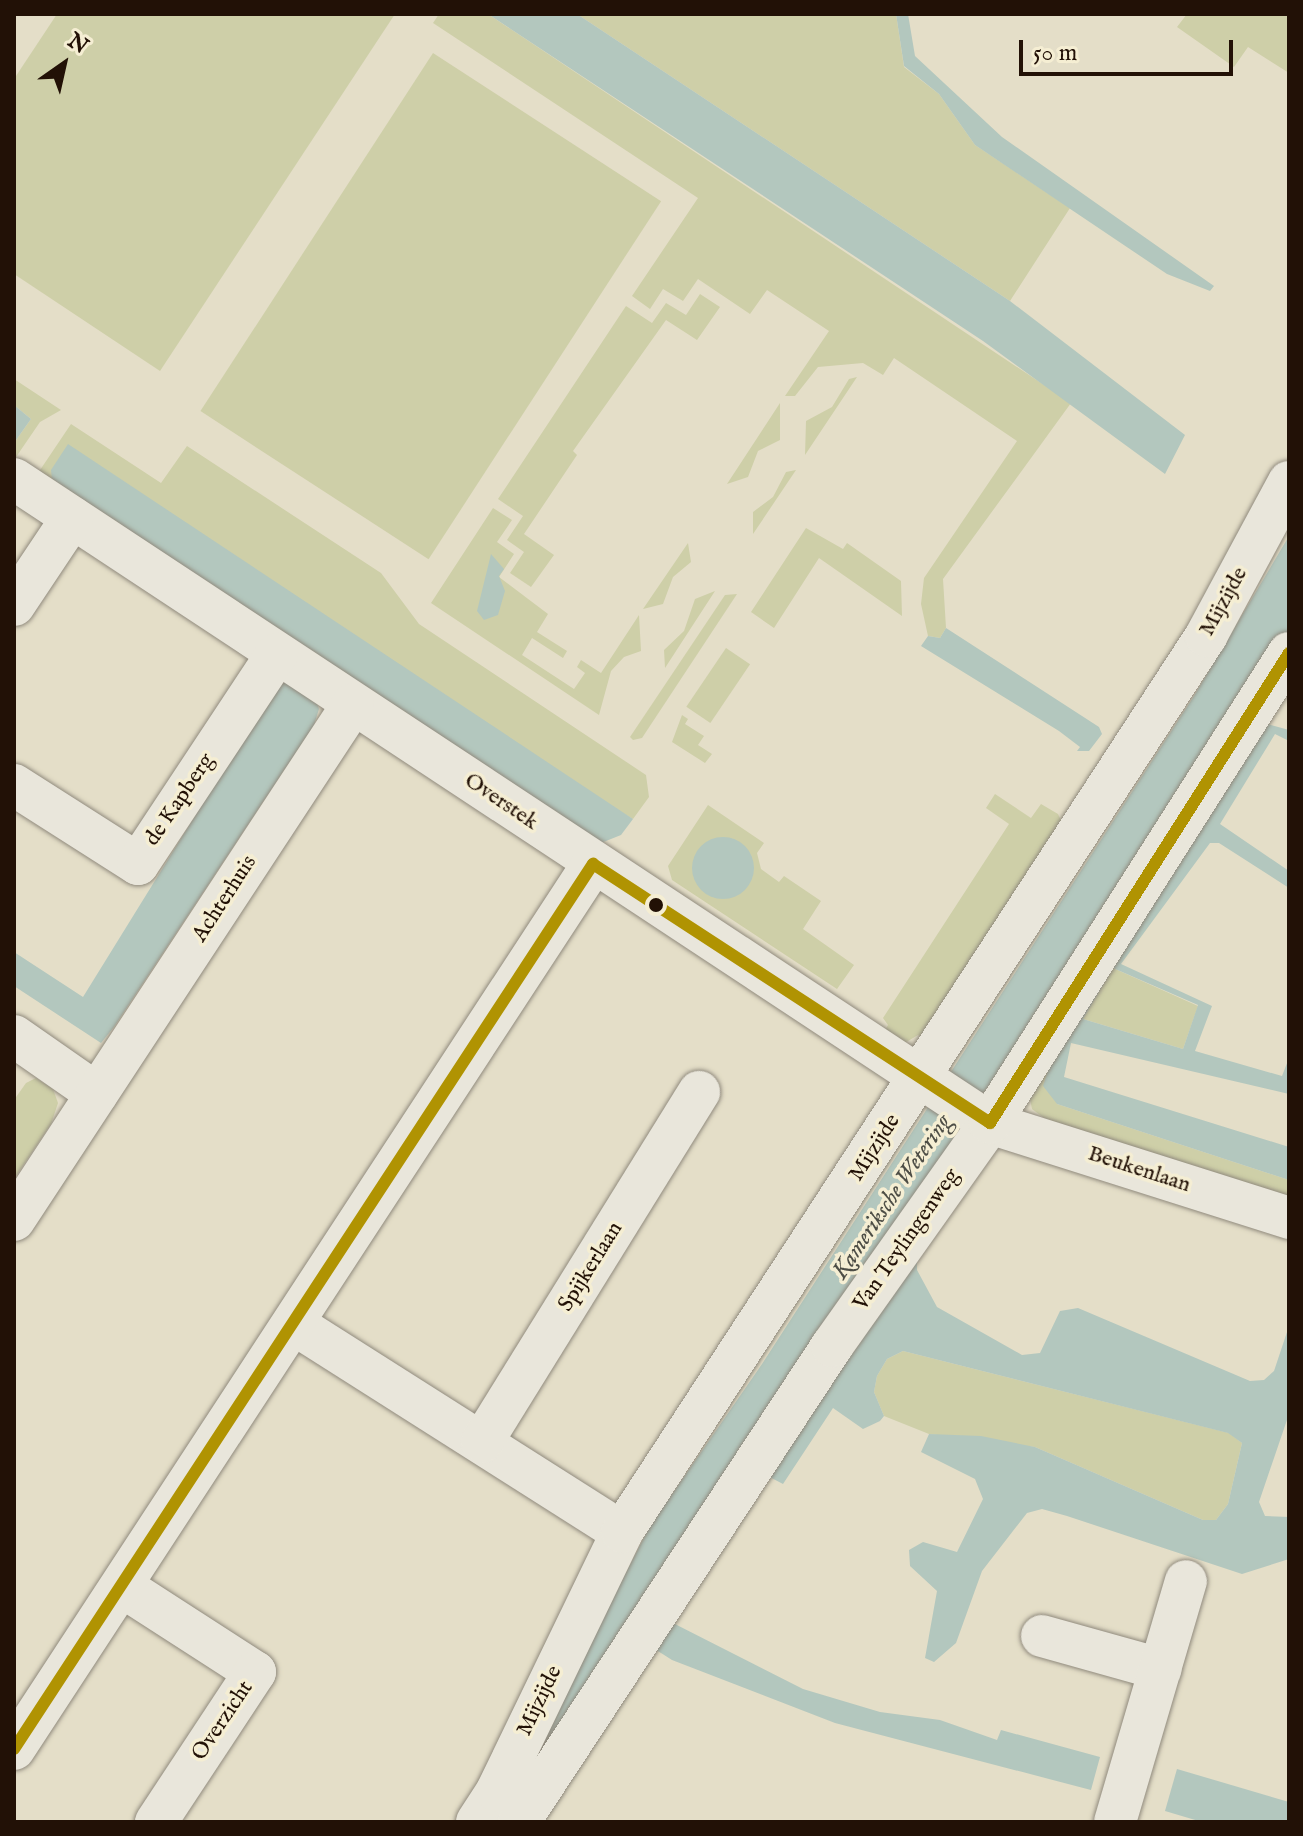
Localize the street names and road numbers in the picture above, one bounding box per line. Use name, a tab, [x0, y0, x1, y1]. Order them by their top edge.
street label: Mijzijde	[1194, 563, 1254, 641]
street label: de Kapberg	[139, 749, 221, 851]
street label: Overstek	[459, 768, 543, 836]
street label: Achterhuis	[187, 851, 263, 947]
street label: Mijzijde	[844, 1109, 906, 1187]
street label: Beukenlaan	[1084, 1141, 1194, 1199]
street label: Van Teylingenweg	[848, 1164, 966, 1316]
street label: Spijkerlaan	[553, 1217, 629, 1317]
street label: Mijzijde	[512, 1662, 568, 1740]
street label: Overzicht	[187, 1676, 259, 1766]

